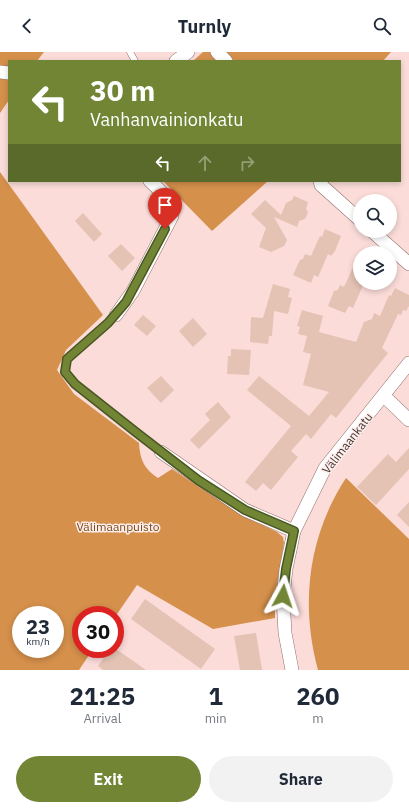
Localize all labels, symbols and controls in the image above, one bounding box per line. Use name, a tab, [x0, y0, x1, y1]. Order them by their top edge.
icon: back	[16, 15, 38, 37]
text: Turnly	[178, 15, 231, 38]
icon: search	[371, 15, 393, 37]
text: 30 m	[90, 72, 155, 109]
icon: left	[24, 76, 76, 128]
text: Vanhanvainionkatu	[90, 108, 244, 131]
icon: left	[152, 152, 174, 174]
icon: ahead	[194, 152, 216, 174]
icon: right	[236, 152, 258, 174]
pin	[148, 188, 182, 229]
icon: arrive	[154, 194, 176, 216]
map controls	[353, 194, 397, 290]
button: search	[353, 194, 397, 238]
button: layers	[353, 246, 397, 290]
street label: Välimaankatu	[318, 409, 376, 477]
park label: Välimaanpuisto	[76, 519, 160, 534]
position arrow	[262, 575, 304, 617]
speed limit sign: 30	[72, 606, 124, 658]
text: 23	[26, 613, 50, 640]
text: km/h	[26, 635, 50, 648]
text: 21:25	[70, 680, 135, 712]
text: 1	[208, 680, 223, 712]
text: 260	[296, 680, 339, 712]
text: Arrival	[83, 710, 121, 727]
text: min	[205, 710, 227, 727]
text: m	[312, 710, 323, 727]
button: Exit	[16, 756, 201, 802]
button: Share	[209, 756, 393, 802]

